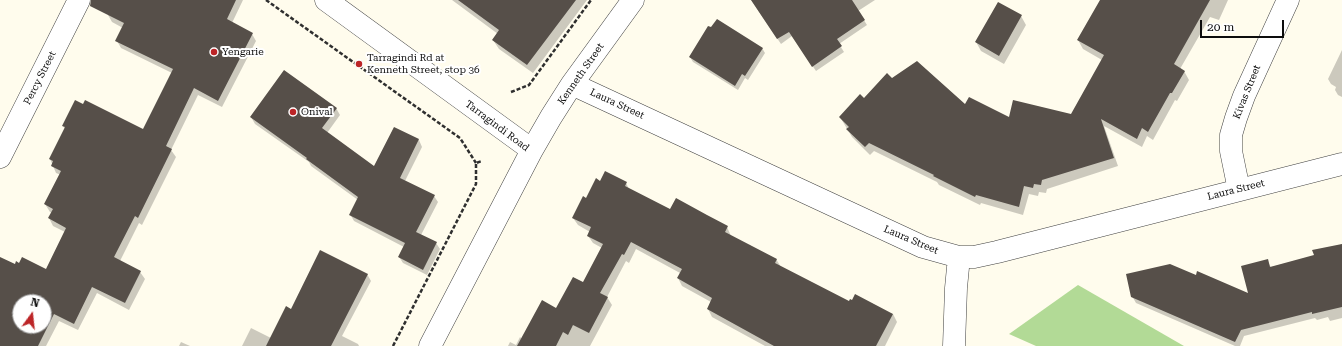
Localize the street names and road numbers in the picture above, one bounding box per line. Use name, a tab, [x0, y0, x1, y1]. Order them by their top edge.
street label: Kenneth Street	[555, 41, 607, 107]
street label: Percy Street	[21, 49, 59, 107]
street label: Kivas Street	[1231, 63, 1263, 121]
street label: Laura Street	[588, 86, 646, 122]
street label: Tarragindi Road	[463, 98, 531, 154]
street label: Laura Street	[1206, 177, 1266, 203]
street label: Laura Street	[882, 223, 940, 257]

